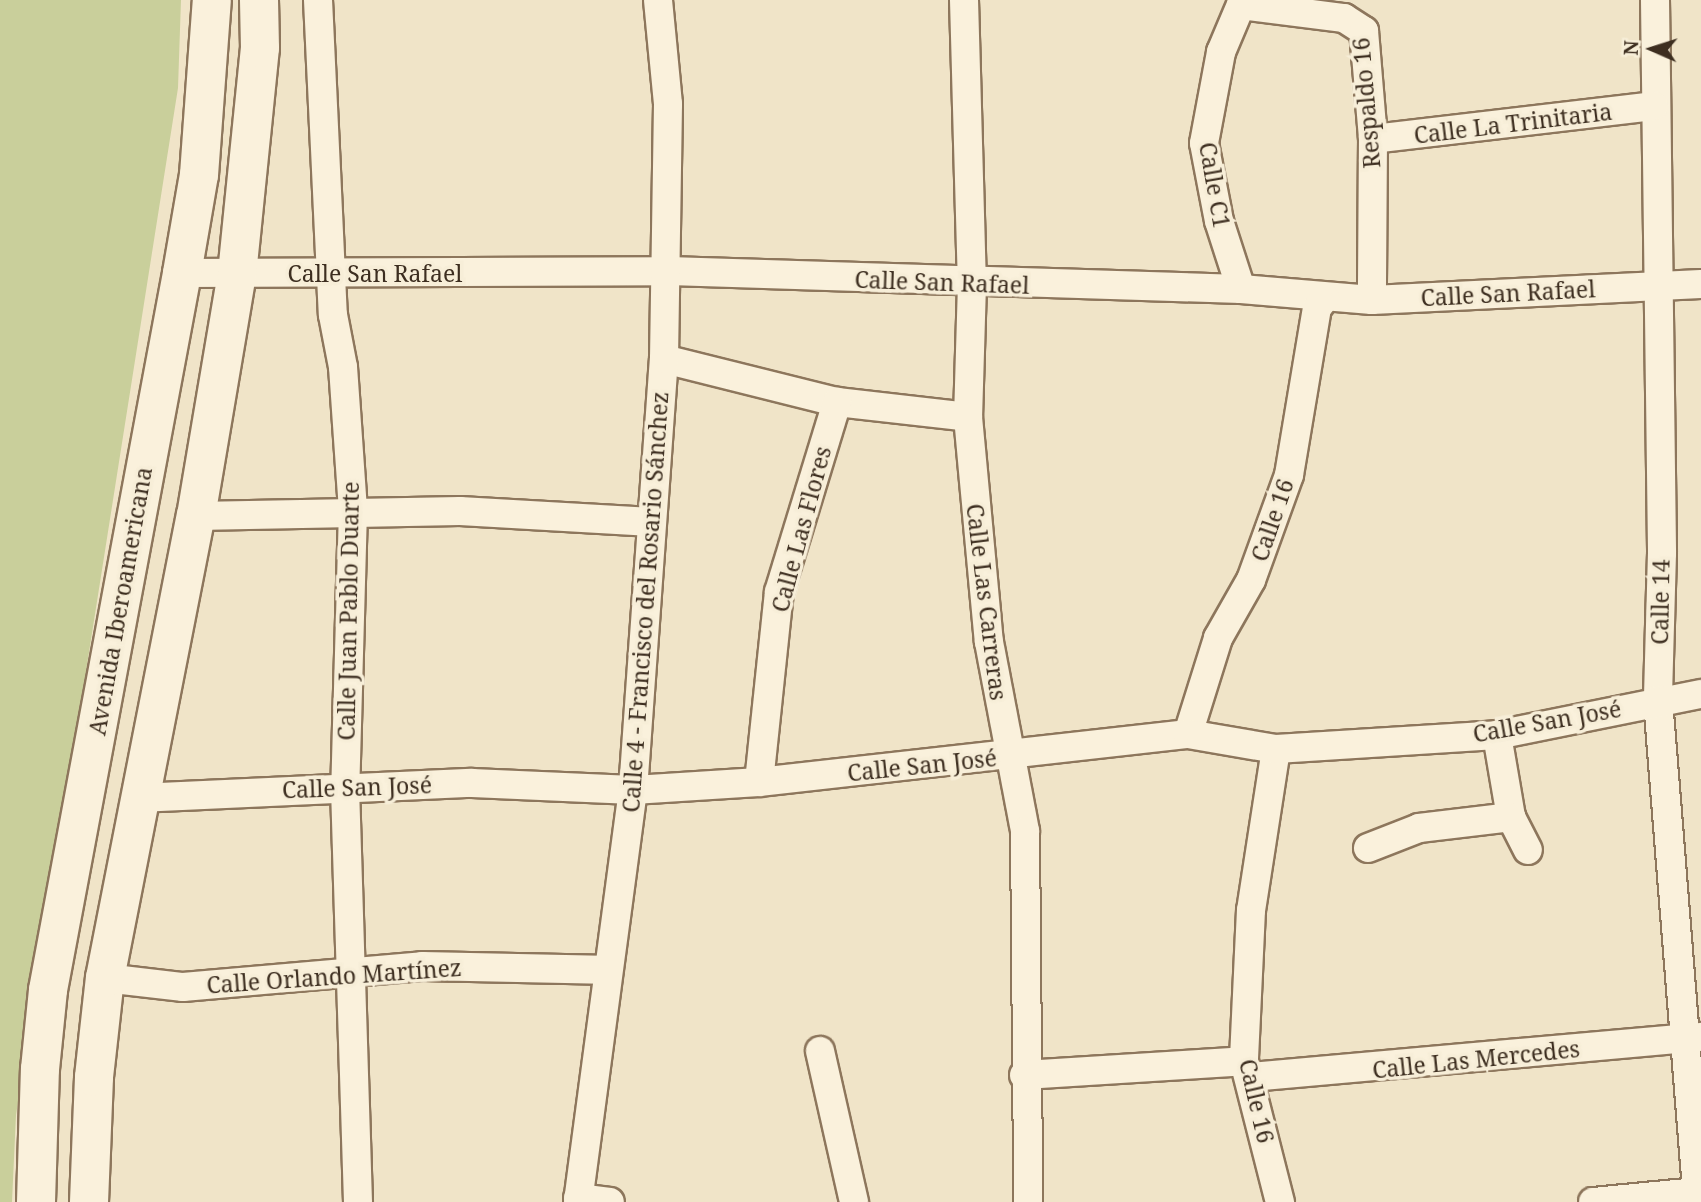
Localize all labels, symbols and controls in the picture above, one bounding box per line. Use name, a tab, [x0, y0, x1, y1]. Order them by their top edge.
north arrow	[1617, 14, 1687, 84]
street label: Respaldo 16	[1347, 37, 1385, 169]
text: N	[1618, 40, 1644, 56]
street label: Calle La Trinitaria	[1412, 97, 1614, 149]
street label: Calle C1	[1194, 140, 1236, 230]
street label: Calle San Rafael	[288, 259, 462, 287]
street label: Calle San Rafael	[854, 265, 1030, 299]
street label: Calle San Rafael	[1420, 275, 1596, 311]
street label: Calle 4 - Francisco del Rosario Sánchez	[617, 391, 673, 813]
street label: Calle Las Flores	[766, 443, 836, 615]
street label: Avenida Iberoamericana	[83, 465, 157, 737]
street label: Calle 16	[1245, 475, 1299, 565]
street label: Calle Juan Pablo Duarte	[332, 481, 364, 741]
street label: Calle Las Carreras	[961, 502, 1013, 702]
street label: Calle 14	[1645, 559, 1675, 645]
street label: Calle San José	[1471, 694, 1623, 748]
street label: Calle San José	[846, 743, 998, 787]
street label: Calle San José	[282, 771, 432, 803]
street label: Calle Orlando Martínez	[206, 953, 462, 999]
street label: Calle Las Mercedes	[1371, 1034, 1581, 1084]
street label: Calle 16	[1234, 1056, 1280, 1146]

